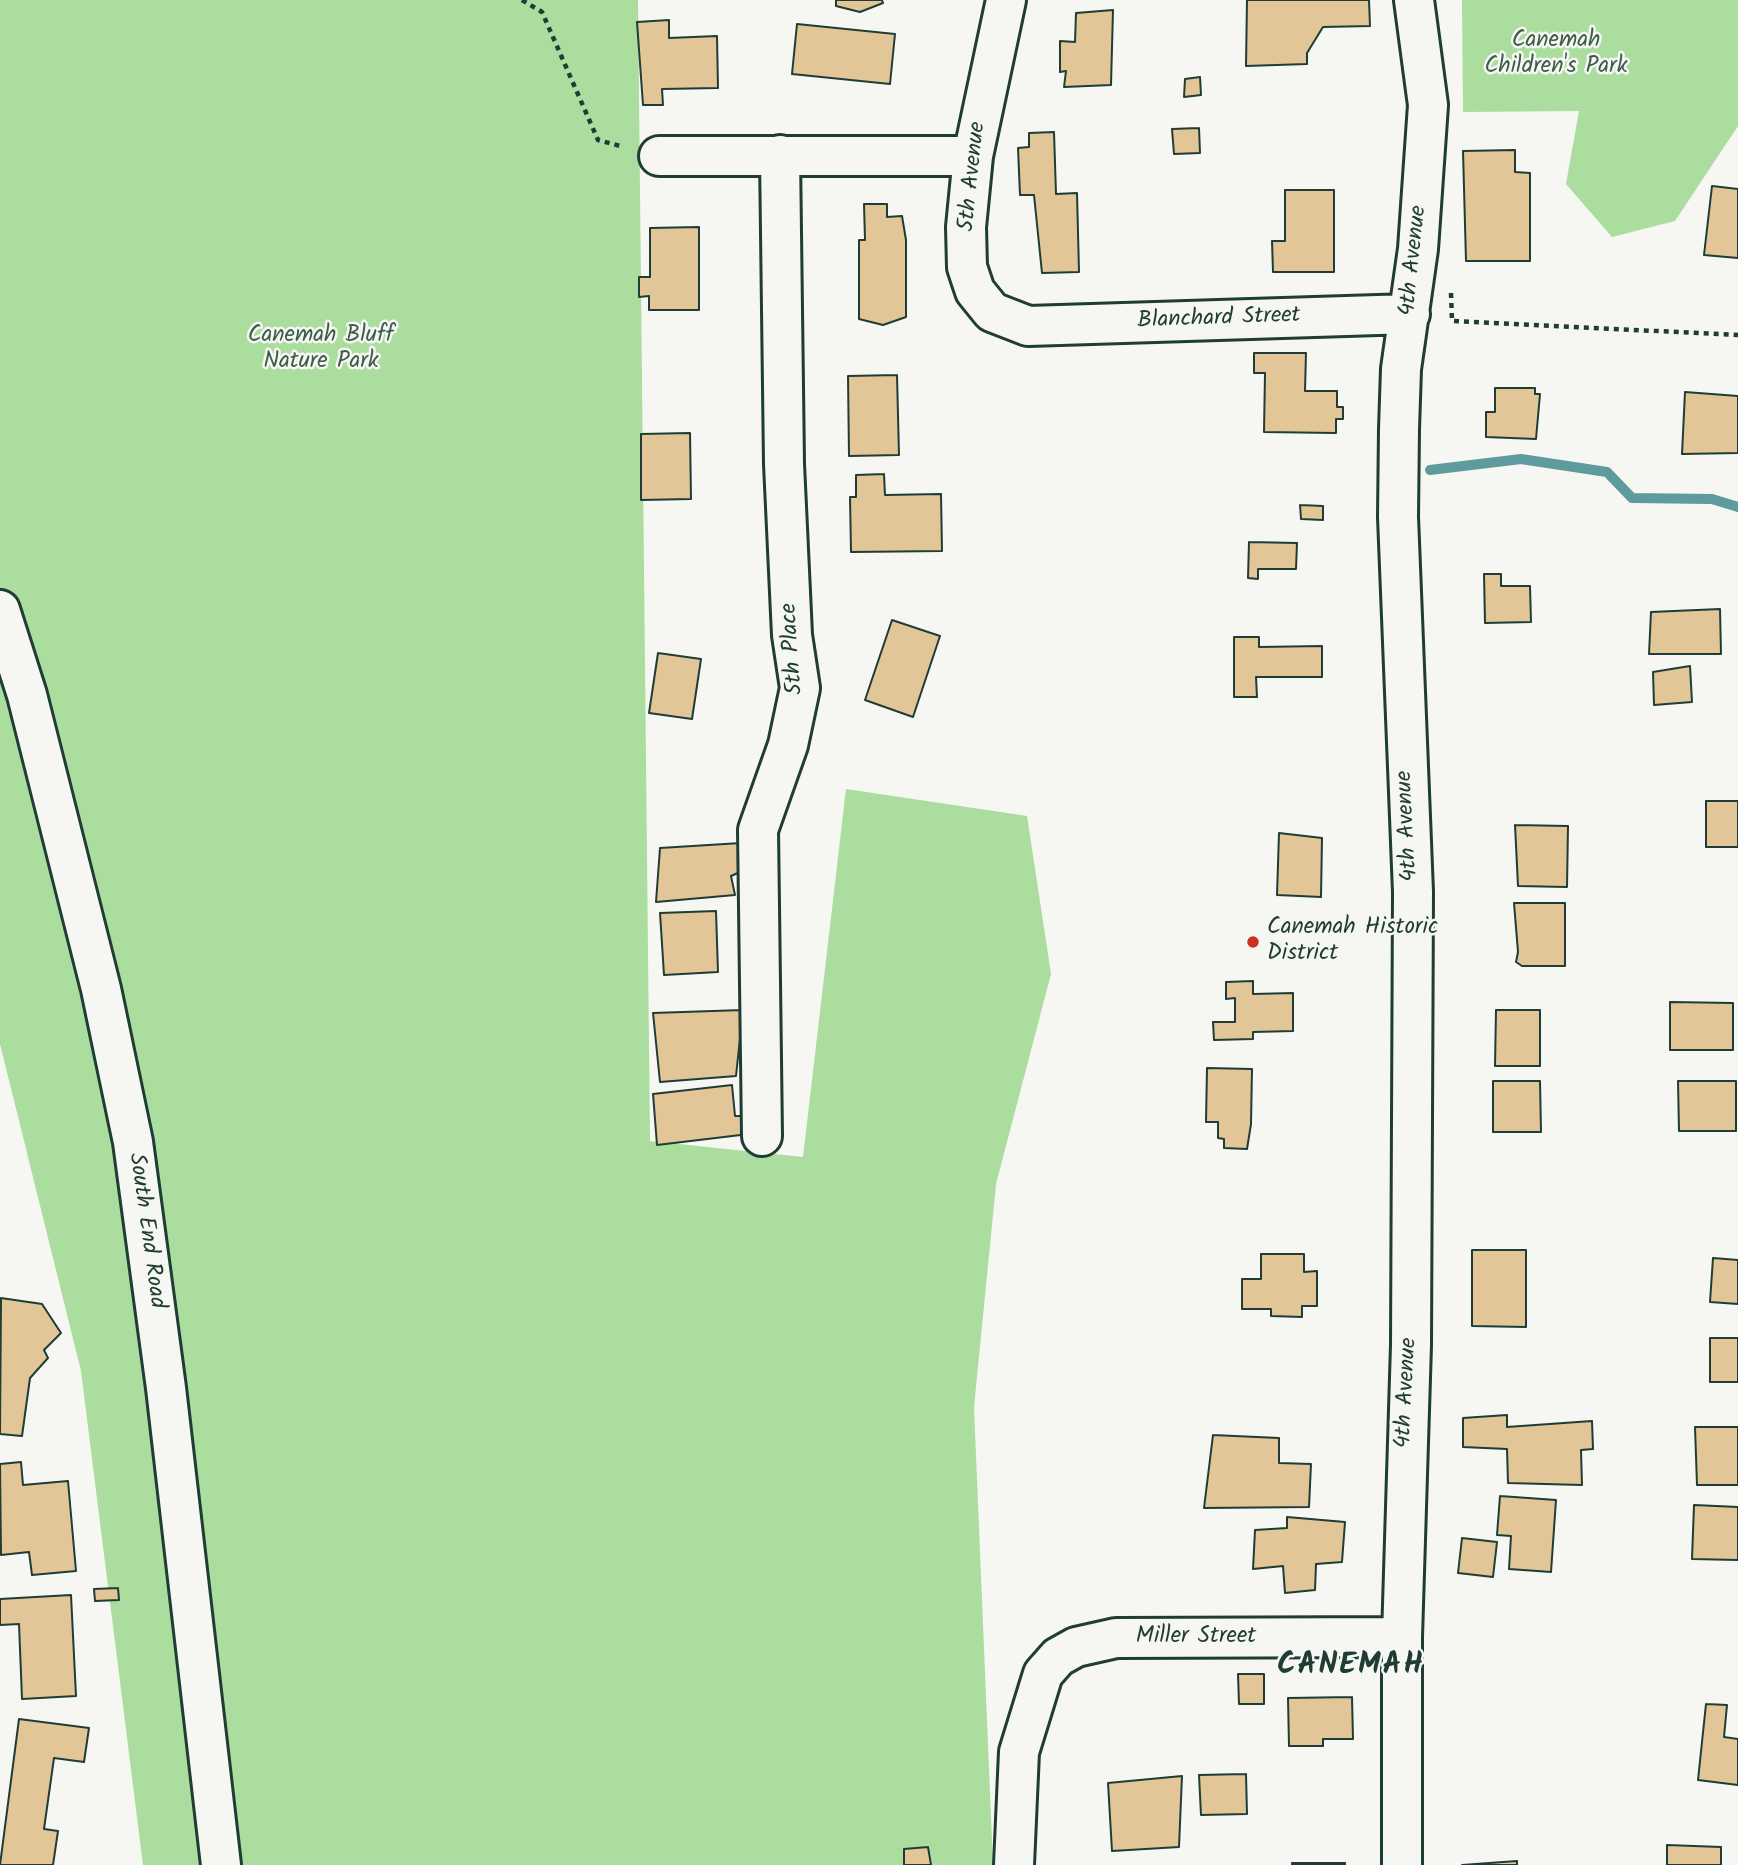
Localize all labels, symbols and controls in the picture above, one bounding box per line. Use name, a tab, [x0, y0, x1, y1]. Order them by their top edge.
park label: Canemah Children's Park	[1485, 28, 1627, 82]
street label: 5th Avenue	[954, 121, 994, 233]
street label: 4th Avenue	[1395, 204, 1435, 318]
street label: Blanchard Street	[1137, 303, 1301, 337]
park label: Canemah Bluff Nature Park	[248, 323, 394, 377]
street label: 5th Place	[777, 602, 811, 696]
street label: 4th Avenue	[1392, 770, 1426, 882]
place label: Canemah Historic District	[1267, 915, 1438, 969]
marker: Canemah Historic District	[1245, 934, 1261, 950]
street label: South End Road	[120, 1152, 170, 1310]
street label: 4th Avenue	[1391, 1337, 1425, 1449]
street label: Miller Street	[1136, 1624, 1256, 1652]
district label: CANEMAH	[1278, 1650, 1424, 1686]

